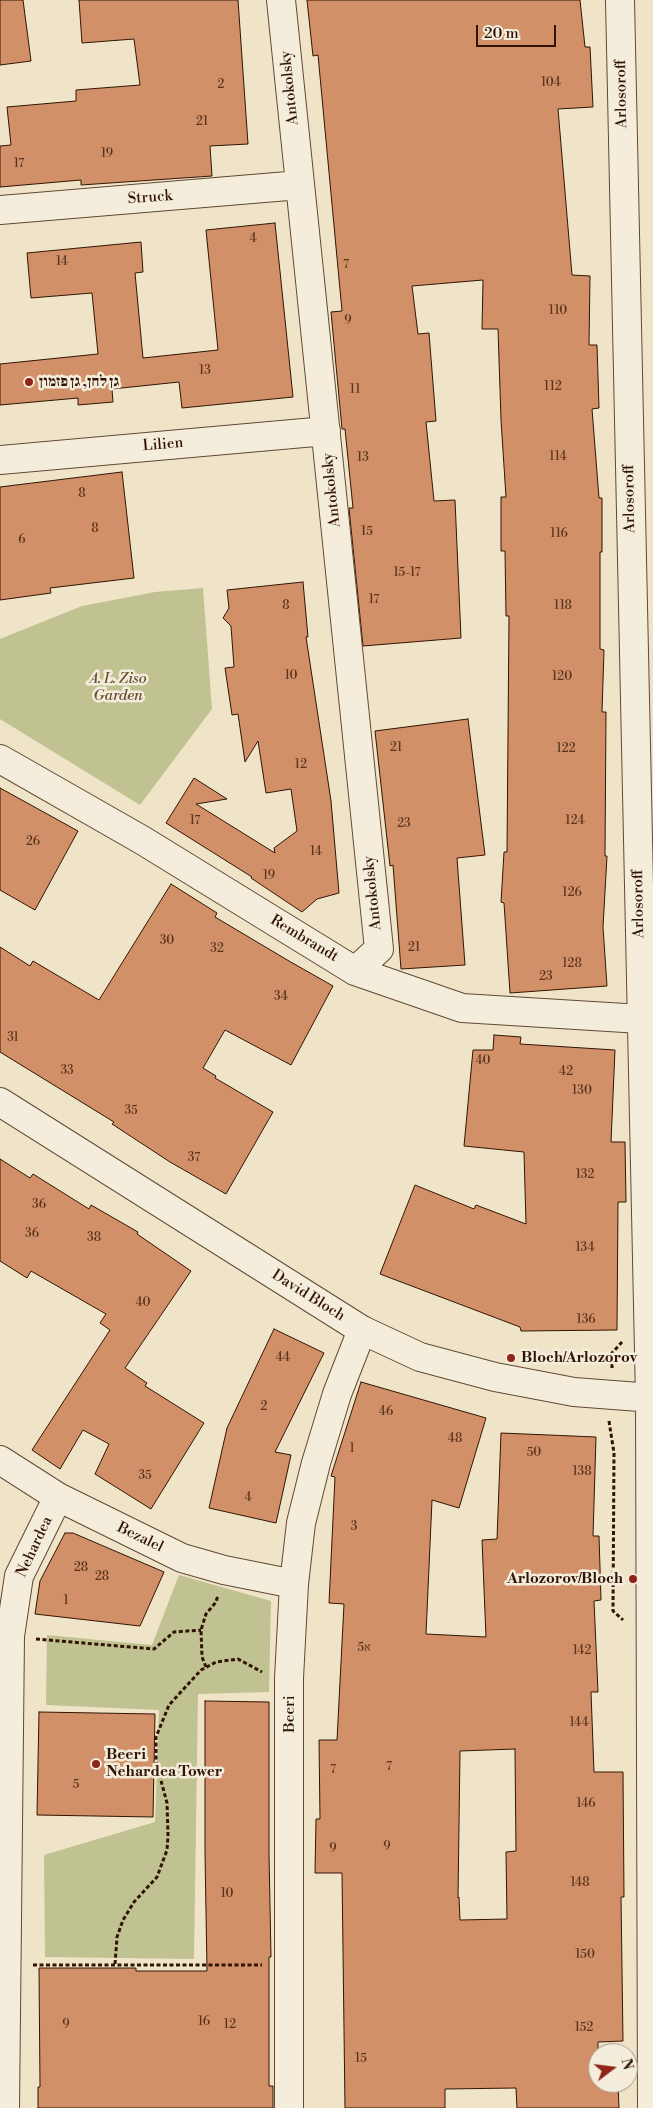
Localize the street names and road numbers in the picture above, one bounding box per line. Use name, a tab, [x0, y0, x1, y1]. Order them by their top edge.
street label: Antokolsky	[277, 50, 303, 126]
street label: Arlosoroff	[612, 60, 632, 128]
street label: Struck	[127, 187, 173, 209]
street label: Lilien	[142, 434, 184, 456]
street label: Antokolsky	[319, 452, 345, 528]
street label: Arlosoroff	[620, 465, 640, 533]
street label: Antokolsky	[360, 855, 386, 931]
street label: Arlosoroff	[629, 870, 649, 938]
street label: Rembrandt	[267, 912, 341, 966]
street label: David Bloch	[268, 1266, 348, 1326]
street label: Nehardea	[13, 1514, 57, 1580]
street label: Bezalel	[114, 1519, 166, 1557]
street label: Beeri	[281, 1695, 299, 1733]

